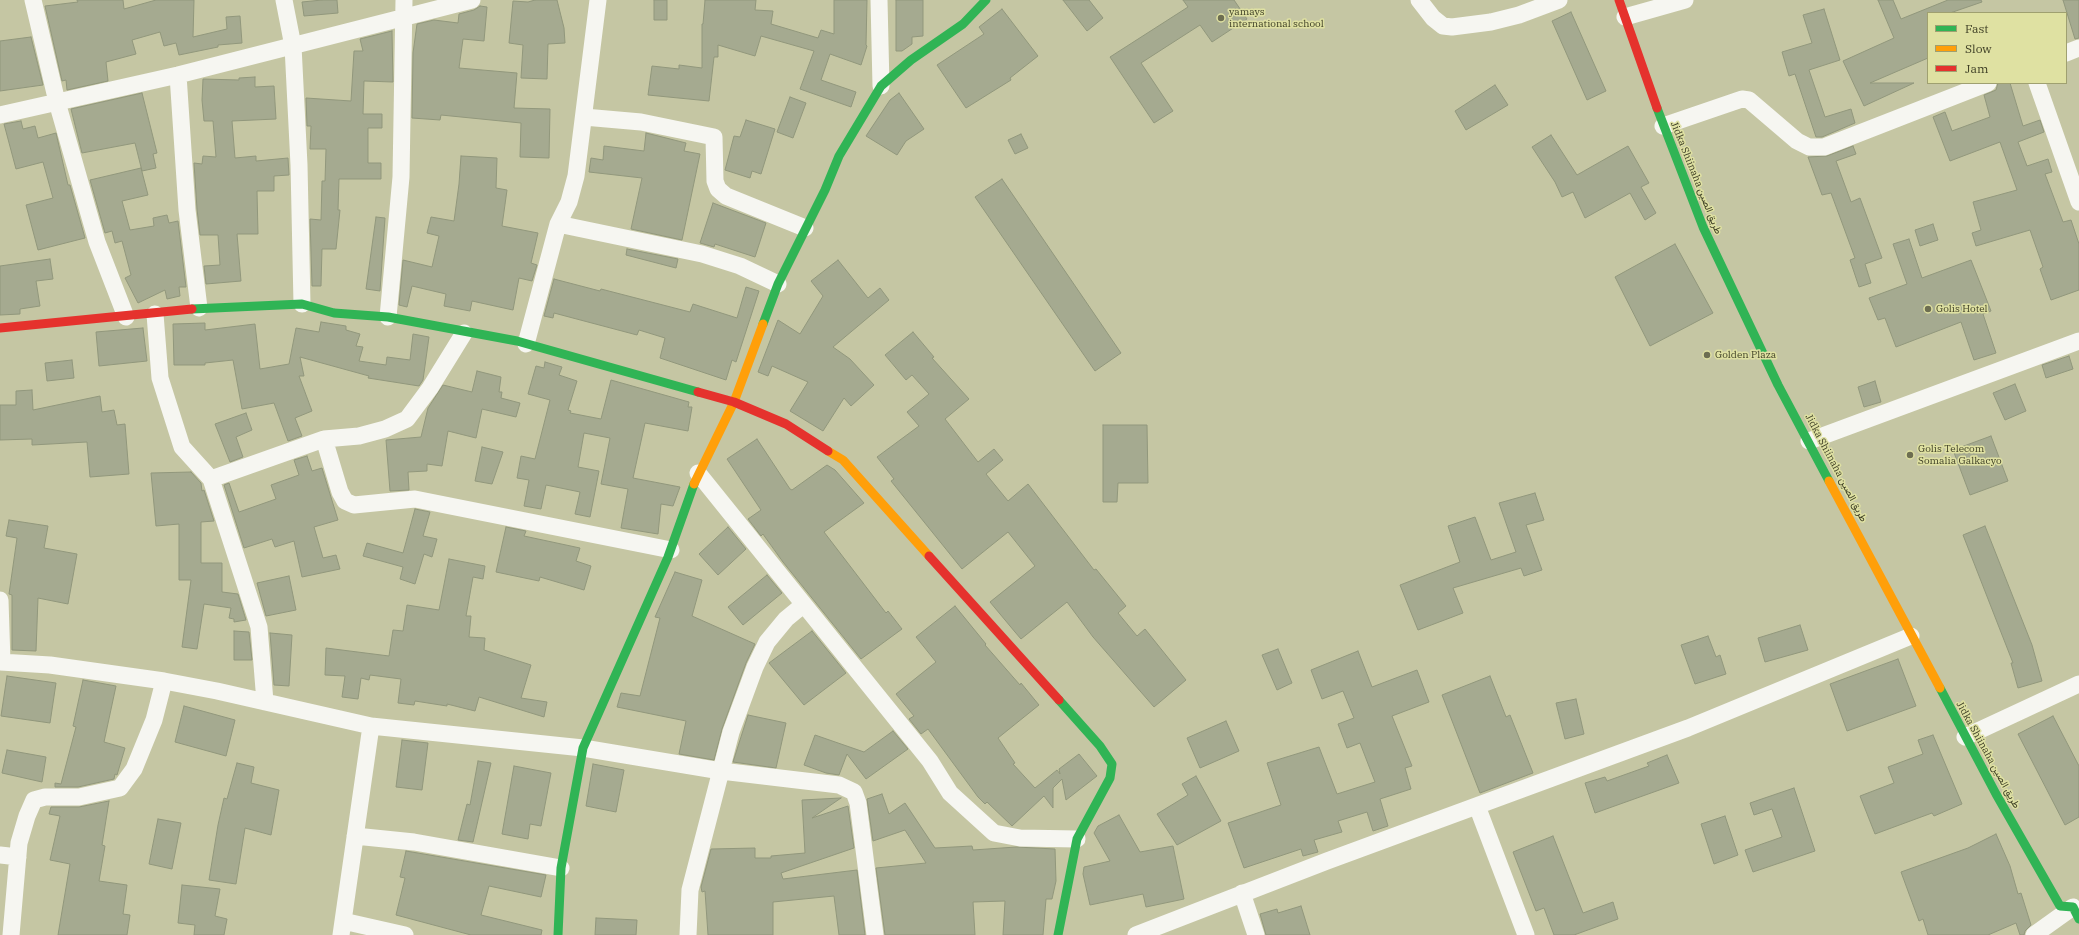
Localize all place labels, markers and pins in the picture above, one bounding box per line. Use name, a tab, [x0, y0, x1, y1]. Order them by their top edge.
place label: yamays international school	[1229, 6, 1324, 30]
marker: yamays international school	[1216, 13, 1226, 23]
place label: Golis Hotel	[1936, 303, 1988, 315]
marker: Golis Hotel	[1923, 304, 1933, 314]
place label: Golden Plaza	[1715, 349, 1776, 361]
marker: Golden Plaza	[1702, 350, 1712, 360]
place label: Golis Telecom Somalia Galkacyo	[1918, 443, 2002, 466]
marker: Golis Telecom Somalia Galkacyo	[1905, 450, 1915, 460]

